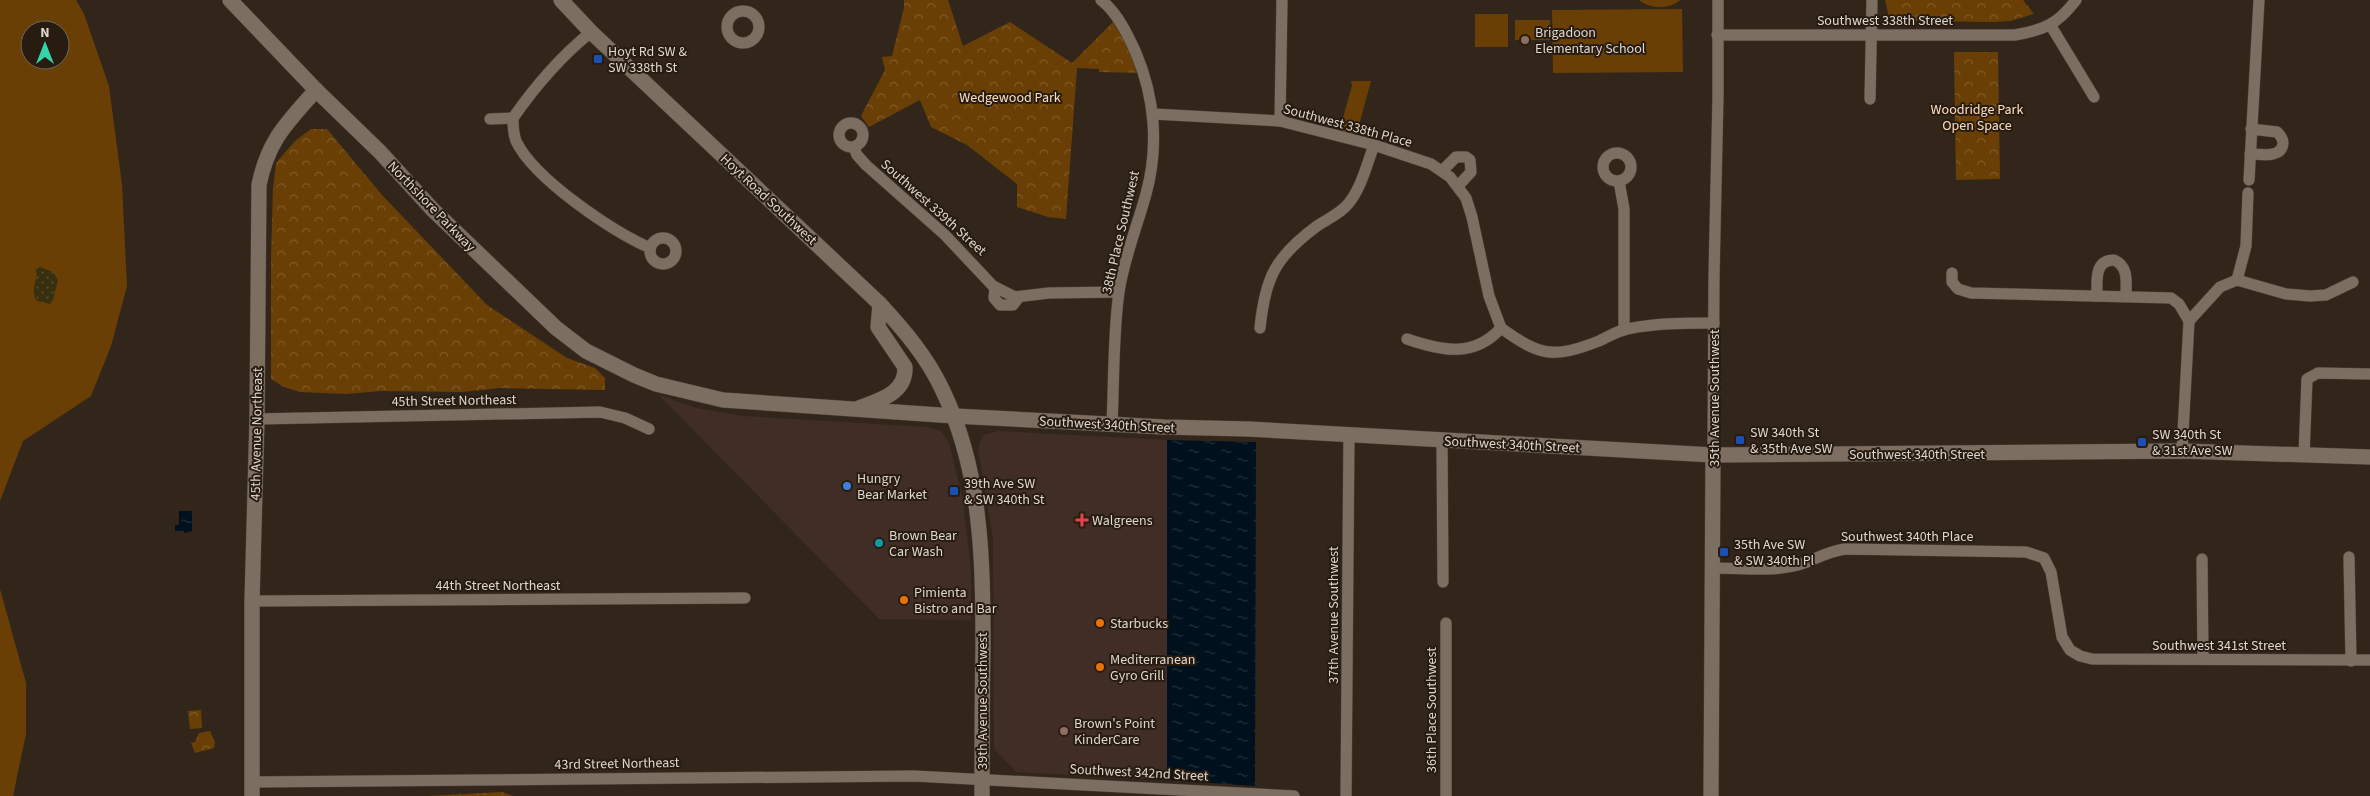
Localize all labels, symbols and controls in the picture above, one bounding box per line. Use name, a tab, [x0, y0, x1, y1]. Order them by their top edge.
street label: Southwest 338th Street	[1817, 11, 1953, 31]
north arrow	[20, 20, 70, 70]
text: N	[40, 23, 50, 43]
place label: Brigadoon Elementary School	[1535, 23, 1646, 59]
marker: Brigadoon Elementary School	[1519, 34, 1531, 46]
place label: Hoyt Rd SW & SW 338th St	[608, 42, 687, 78]
marker: Hoyt Rd SW & SW 338th St	[592, 53, 604, 65]
park label: Wedgewood Park	[959, 88, 1061, 108]
street label: Southwest 338th Place	[1281, 99, 1414, 153]
park label: Woodridge Park Open Space	[1931, 100, 2023, 136]
street label: Hoyt Road Southwest	[715, 149, 821, 250]
street label: Southwest 339th Street	[876, 155, 991, 261]
street label: Northshore Parkway	[383, 157, 480, 257]
street label: 38th Place Southwest	[1097, 168, 1145, 296]
street label: 35th Avenue Southwest	[1705, 329, 1725, 467]
street label: 45th Avenue Northeast	[246, 367, 268, 501]
street label: 45th Street Northeast	[391, 390, 517, 412]
street label: Southwest 340th Street	[1038, 411, 1176, 439]
place label: SW 340th St & 35th Ave SW	[1750, 423, 1833, 459]
place label: SW 340th St & 31st Ave SW	[2152, 425, 2233, 461]
street label: Southwest 340th Street	[1443, 431, 1581, 459]
marker: SW 340th St & 35th Ave SW	[1734, 434, 1746, 446]
marker: SW 340th St & 31st Ave SW	[2136, 436, 2148, 448]
street label: Southwest 340th Street	[1849, 445, 1985, 465]
place label: Hungry Bear Market	[857, 469, 927, 505]
place label: 39th Ave SW & SW 340th St	[964, 474, 1045, 510]
marker: Hungry Bear Market	[841, 480, 853, 492]
marker: 39th Ave SW & SW 340th St	[948, 485, 960, 497]
place label: Walgreens	[1092, 511, 1153, 531]
marker: Walgreens	[1076, 514, 1088, 526]
place label: Brown Bear Car Wash	[889, 526, 957, 562]
street label: Southwest 340th Place	[1841, 527, 1973, 547]
place label: 35th Ave SW & SW 340th Pl	[1734, 535, 1815, 571]
marker: Brown Bear Car Wash	[873, 537, 885, 549]
street label: 37th Avenue Southwest	[1324, 546, 1344, 684]
marker: 35th Ave SW & SW 340th Pl	[1718, 546, 1730, 558]
street label: 44th Street Northeast	[436, 576, 561, 596]
place label: Pimienta Bistro and Bar	[914, 583, 997, 619]
marker: Pimienta Bistro and Bar	[898, 594, 910, 606]
place label: Starbucks	[1110, 614, 1168, 634]
marker: Starbucks	[1094, 617, 1106, 629]
street label: 39th Avenue Southwest	[973, 632, 993, 770]
street label: Southwest 341st Street	[2152, 636, 2286, 656]
street label: 36th Place Southwest	[1422, 647, 1442, 773]
place label: Mediterranean Gyro Grill	[1110, 650, 1195, 686]
marker: Mediterranean Gyro Grill	[1094, 661, 1106, 673]
place label: Brown's Point KinderCare	[1074, 714, 1155, 750]
marker: Brown's Point KinderCare	[1058, 725, 1070, 737]
street label: 43rd Street Northeast	[554, 753, 680, 775]
street label: Southwest 342nd Street	[1069, 759, 1209, 787]

